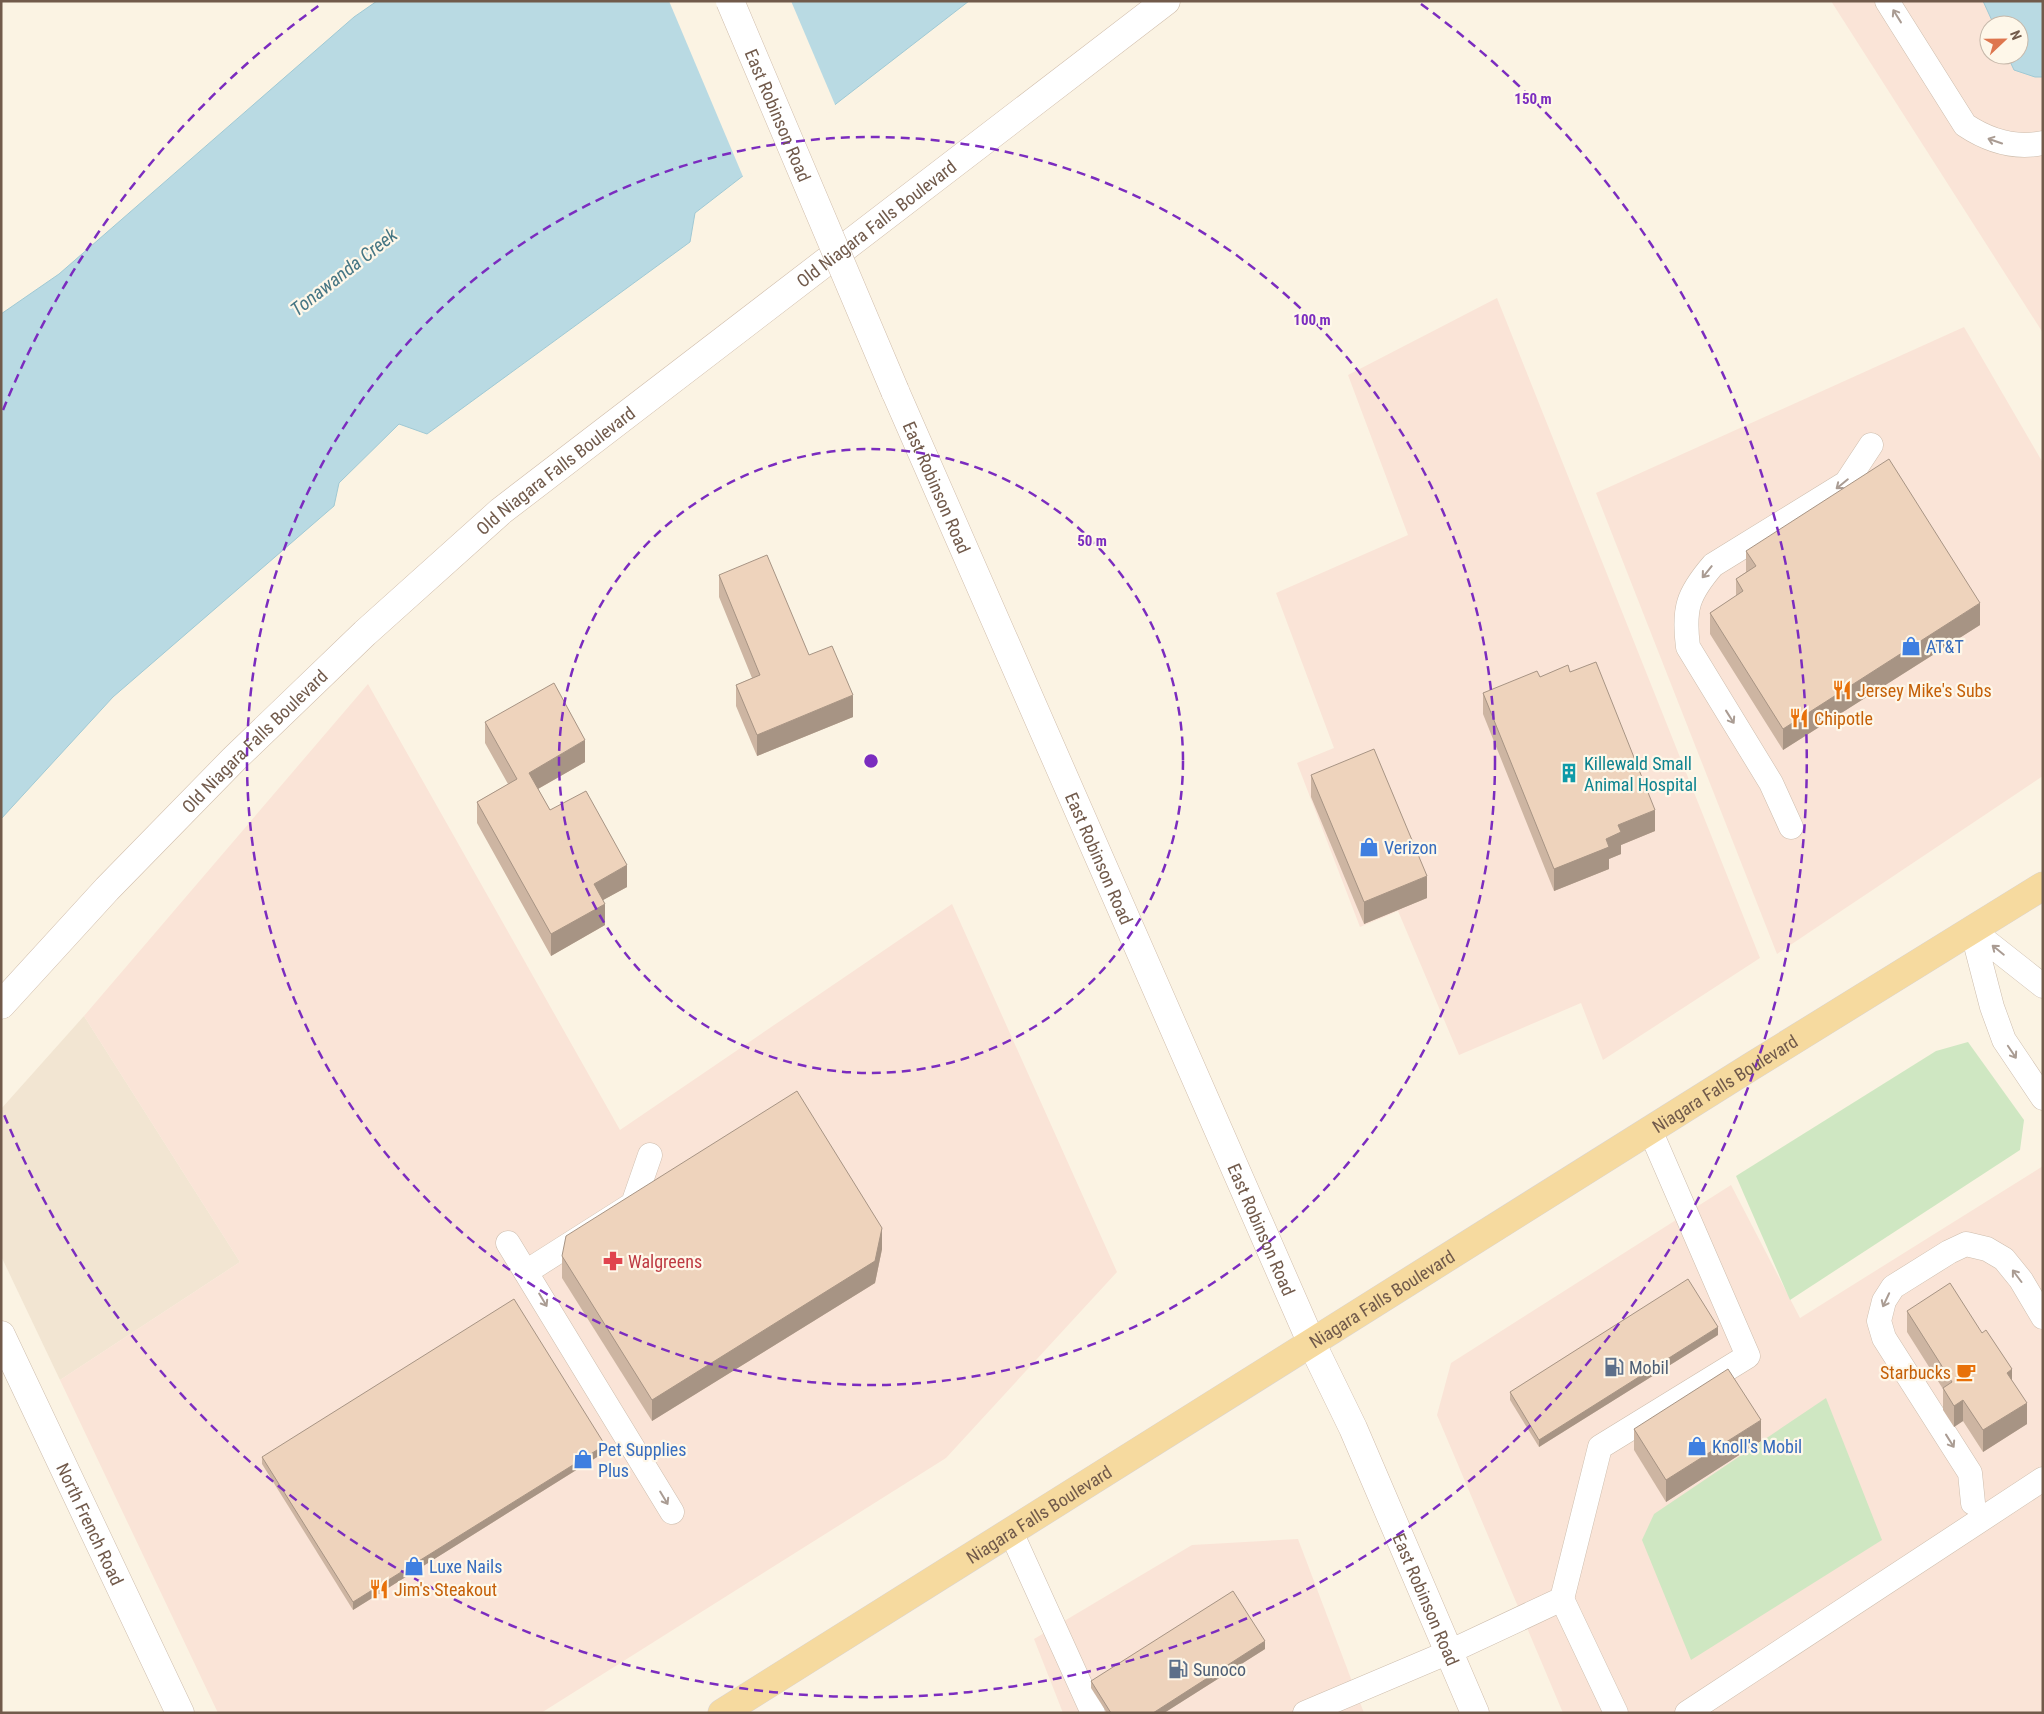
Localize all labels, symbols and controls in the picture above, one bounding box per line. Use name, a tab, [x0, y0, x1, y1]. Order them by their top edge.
one-way arrow	[1891, 10, 1901, 24]
north arrow	[1979, 15, 2029, 65]
text: N	[2007, 28, 2025, 42]
street label: East Robinson Road	[741, 46, 816, 185]
text: 150 m	[1514, 90, 1552, 108]
one-way arrow	[1987, 136, 2003, 145]
street label: Old Niagara Falls Boulevard	[792, 156, 960, 291]
water label: Tonawanda Creek	[286, 223, 403, 321]
text: 100 m	[1293, 311, 1331, 329]
street label: Old Niagara Falls Boulevard	[472, 402, 639, 539]
street label: East Robinson Road	[899, 418, 975, 556]
one-way arrow	[1836, 478, 1849, 489]
text: 50 m	[1077, 532, 1107, 550]
one-way arrow	[1701, 565, 1712, 578]
shop icon: AT&T	[1900, 635, 1922, 657]
place label: AT&T	[1926, 636, 1964, 657]
street label: Old Niagara Falls Boulevard	[177, 665, 331, 817]
restaurant icon: Jersey Mike's Subs	[1831, 679, 1853, 701]
place label: Jersey Mike's Subs	[1857, 680, 1992, 701]
restaurant icon: Chipotle	[1788, 707, 1810, 729]
place label: Chipotle	[1814, 708, 1873, 729]
one-way arrow	[1725, 709, 1735, 723]
centre of rings	[862, 752, 880, 770]
place label: Killewald Small Animal Hospital	[1584, 753, 1697, 795]
building icon: Killewald Small Animal Hospital	[1558, 762, 1580, 784]
street label: East Robinson Road	[1061, 789, 1138, 927]
shop icon: Verizon	[1358, 836, 1380, 858]
place label: Verizon	[1384, 837, 1437, 858]
one-way arrow	[1992, 945, 2005, 956]
street label: Niagara Falls Boulevard	[1648, 1030, 1801, 1137]
one-way arrow	[2007, 1045, 2017, 1059]
street label: East Robinson Road	[1224, 1160, 1300, 1298]
street label: Niagara Falls Boulevard	[1305, 1245, 1458, 1352]
pharmacy icon: Walgreens	[602, 1250, 624, 1272]
place label: Walgreens	[628, 1251, 702, 1272]
one-way arrow	[2012, 1269, 2022, 1283]
one-way arrow	[538, 1292, 548, 1306]
one-way arrow	[1880, 1292, 1890, 1307]
fuel station icon: Mobil	[1603, 1356, 1625, 1378]
place label: Mobil	[1629, 1357, 1669, 1378]
cafe icon: Starbucks	[1955, 1361, 1977, 1383]
place label: Starbucks	[1880, 1362, 1951, 1383]
one-way arrow	[1945, 1434, 1955, 1448]
shop icon: Knoll's Mobil	[1686, 1435, 1708, 1457]
place label: Knoll's Mobil	[1712, 1436, 1802, 1457]
place label: Pet Supplies Plus	[598, 1439, 686, 1481]
shop icon: Pet Supplies Plus	[572, 1448, 594, 1470]
street label: North French Road	[53, 1459, 128, 1588]
street label: Niagara Falls Boulevard	[962, 1461, 1115, 1567]
one-way arrow	[659, 1491, 669, 1505]
street label: East Robinson Road	[1389, 1530, 1464, 1669]
shop icon: Luxe Nails	[403, 1555, 425, 1577]
place label: Luxe Nails	[429, 1556, 502, 1577]
restaurant icon: Jim's Steakout	[368, 1578, 390, 1600]
place label: Jim's Steakout	[394, 1579, 497, 1600]
fuel station icon: Sunoco	[1167, 1658, 1189, 1680]
place label: Sunoco	[1193, 1659, 1246, 1680]

